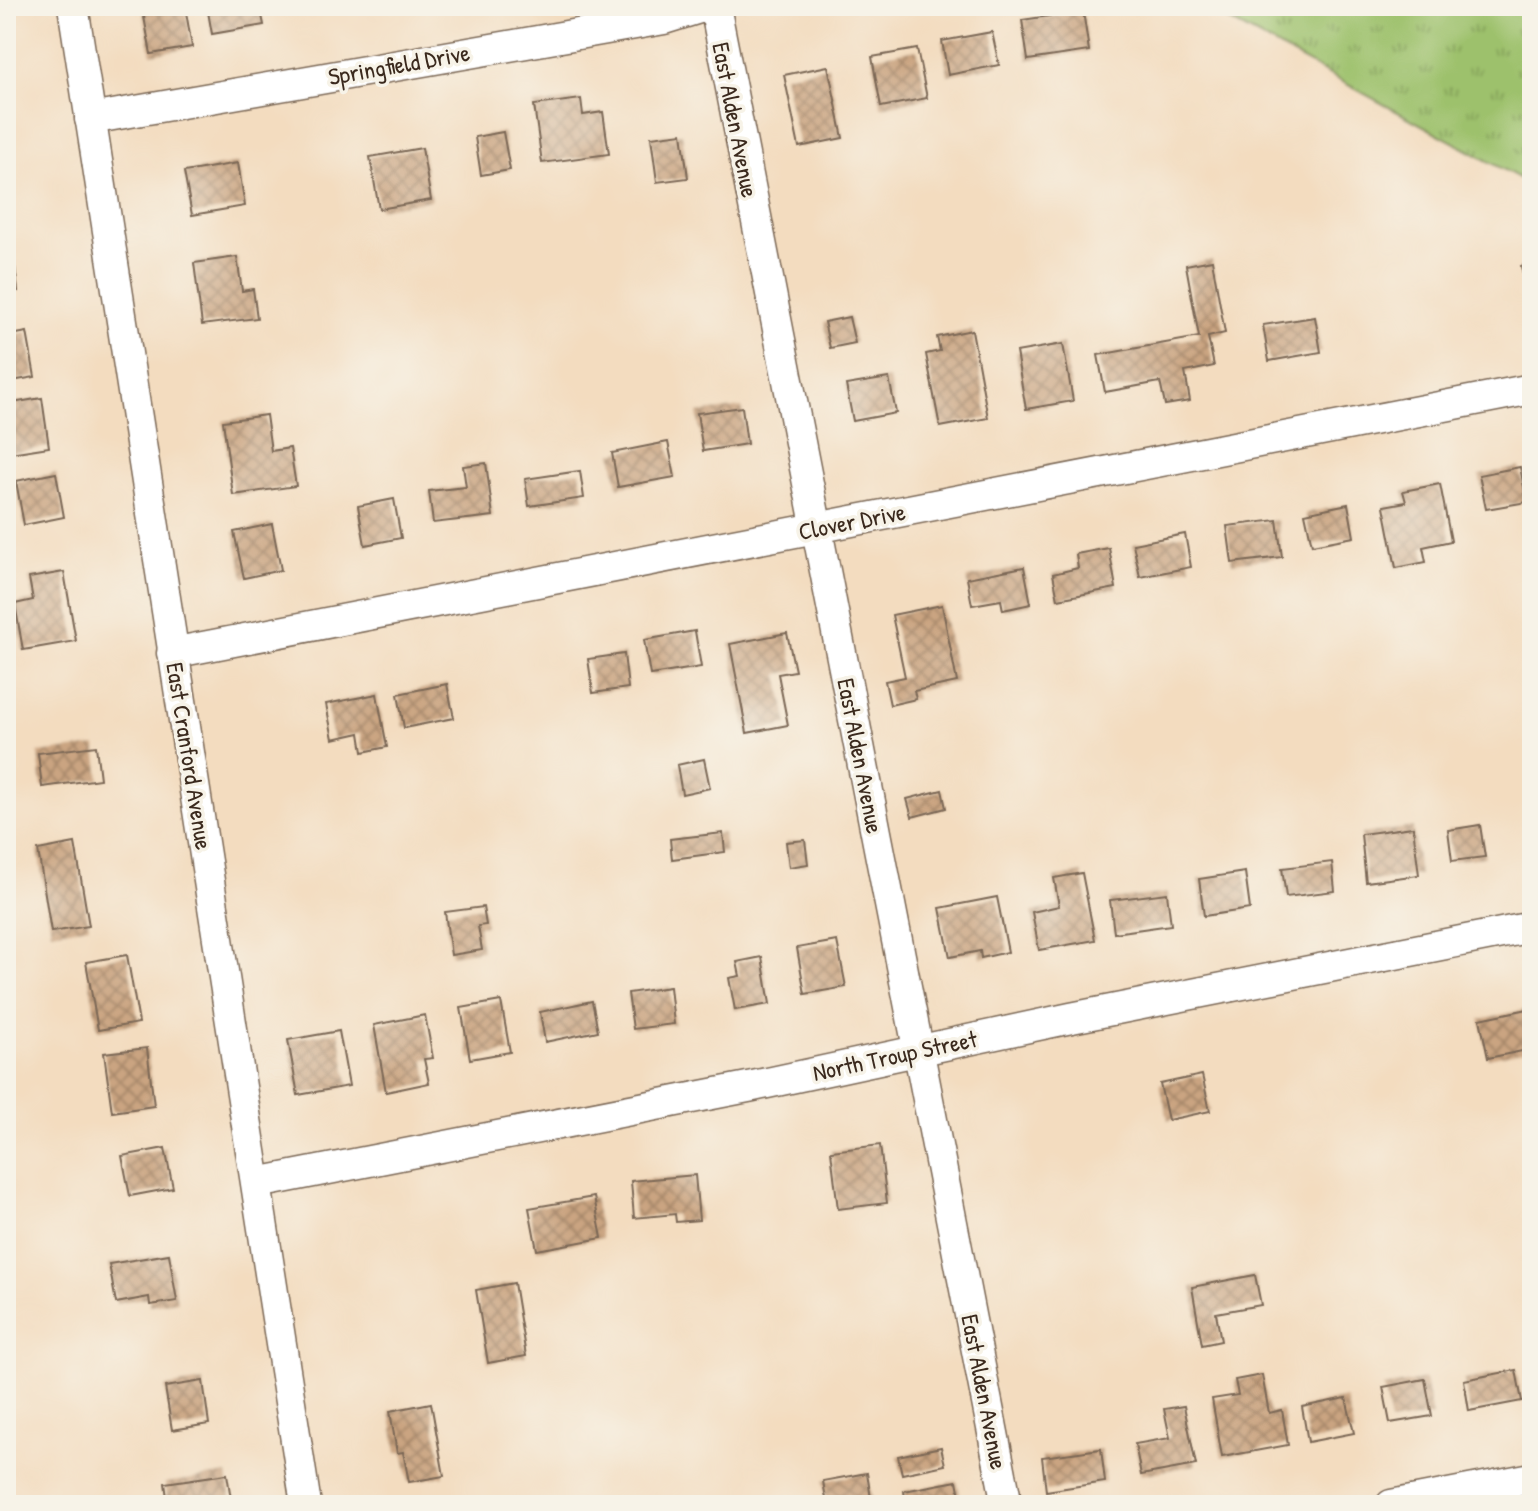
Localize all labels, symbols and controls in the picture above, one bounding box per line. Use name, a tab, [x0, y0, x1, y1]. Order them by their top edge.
street label: Springfield Drive	[326, 36, 472, 92]
street label: East Alden Avenue	[705, 40, 767, 200]
street label: Clover Drive	[796, 495, 908, 547]
street label: East Cranford Avenue	[159, 660, 221, 852]
street label: East Alden Avenue	[830, 676, 892, 836]
street label: North Troup Street	[810, 1022, 980, 1088]
street label: East Alden Avenue	[954, 1312, 1016, 1472]

